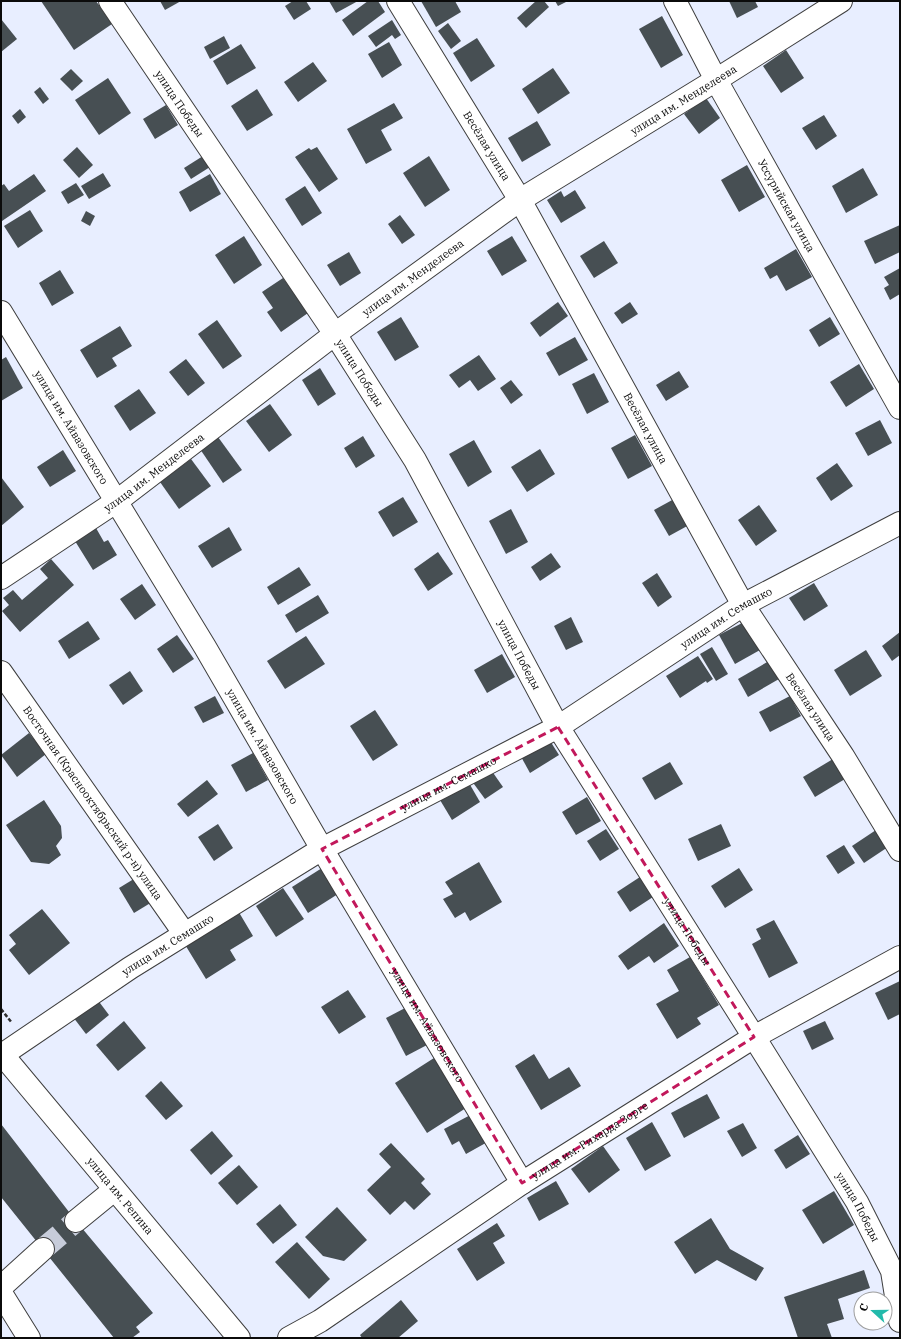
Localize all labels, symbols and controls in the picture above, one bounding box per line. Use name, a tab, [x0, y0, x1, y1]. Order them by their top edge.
street label: улица им. Менделеева	[628, 62, 739, 138]
street label: улица Победы	[152, 68, 207, 140]
street label: Весёлая улица	[460, 109, 513, 183]
street label: Уссурийская улица	[755, 157, 818, 254]
street label: улица им. Менделеева	[359, 236, 466, 319]
street label: улица Победы	[333, 336, 387, 410]
street label: улица им. Айвазовского	[31, 368, 111, 487]
street label: Весёлая улица	[621, 390, 671, 466]
street label: улица им. Менделеева	[101, 430, 207, 515]
street label: улица им. Семашко	[678, 584, 774, 651]
street label: улица Победы	[495, 617, 544, 692]
street label: Весёлая улица	[783, 670, 838, 744]
street label: улица им. Айвазовского	[224, 686, 301, 807]
street label: Восточная (Краснооктябрьский р-н) улица	[20, 703, 166, 903]
street label: улица им. Семашко	[398, 753, 499, 814]
street label: улица Победы	[661, 895, 714, 968]
street label: улица им. Семашко	[119, 911, 216, 979]
street label: улица им. Айвазовского	[388, 965, 467, 1085]
street label: улица им. Рихарда Зорге	[529, 1098, 651, 1182]
street label: улица им. Репина	[84, 1154, 157, 1237]
street label: улица Победы	[833, 1169, 883, 1244]
north arrow	[853, 1291, 893, 1331]
text: С	[856, 1301, 872, 1313]

